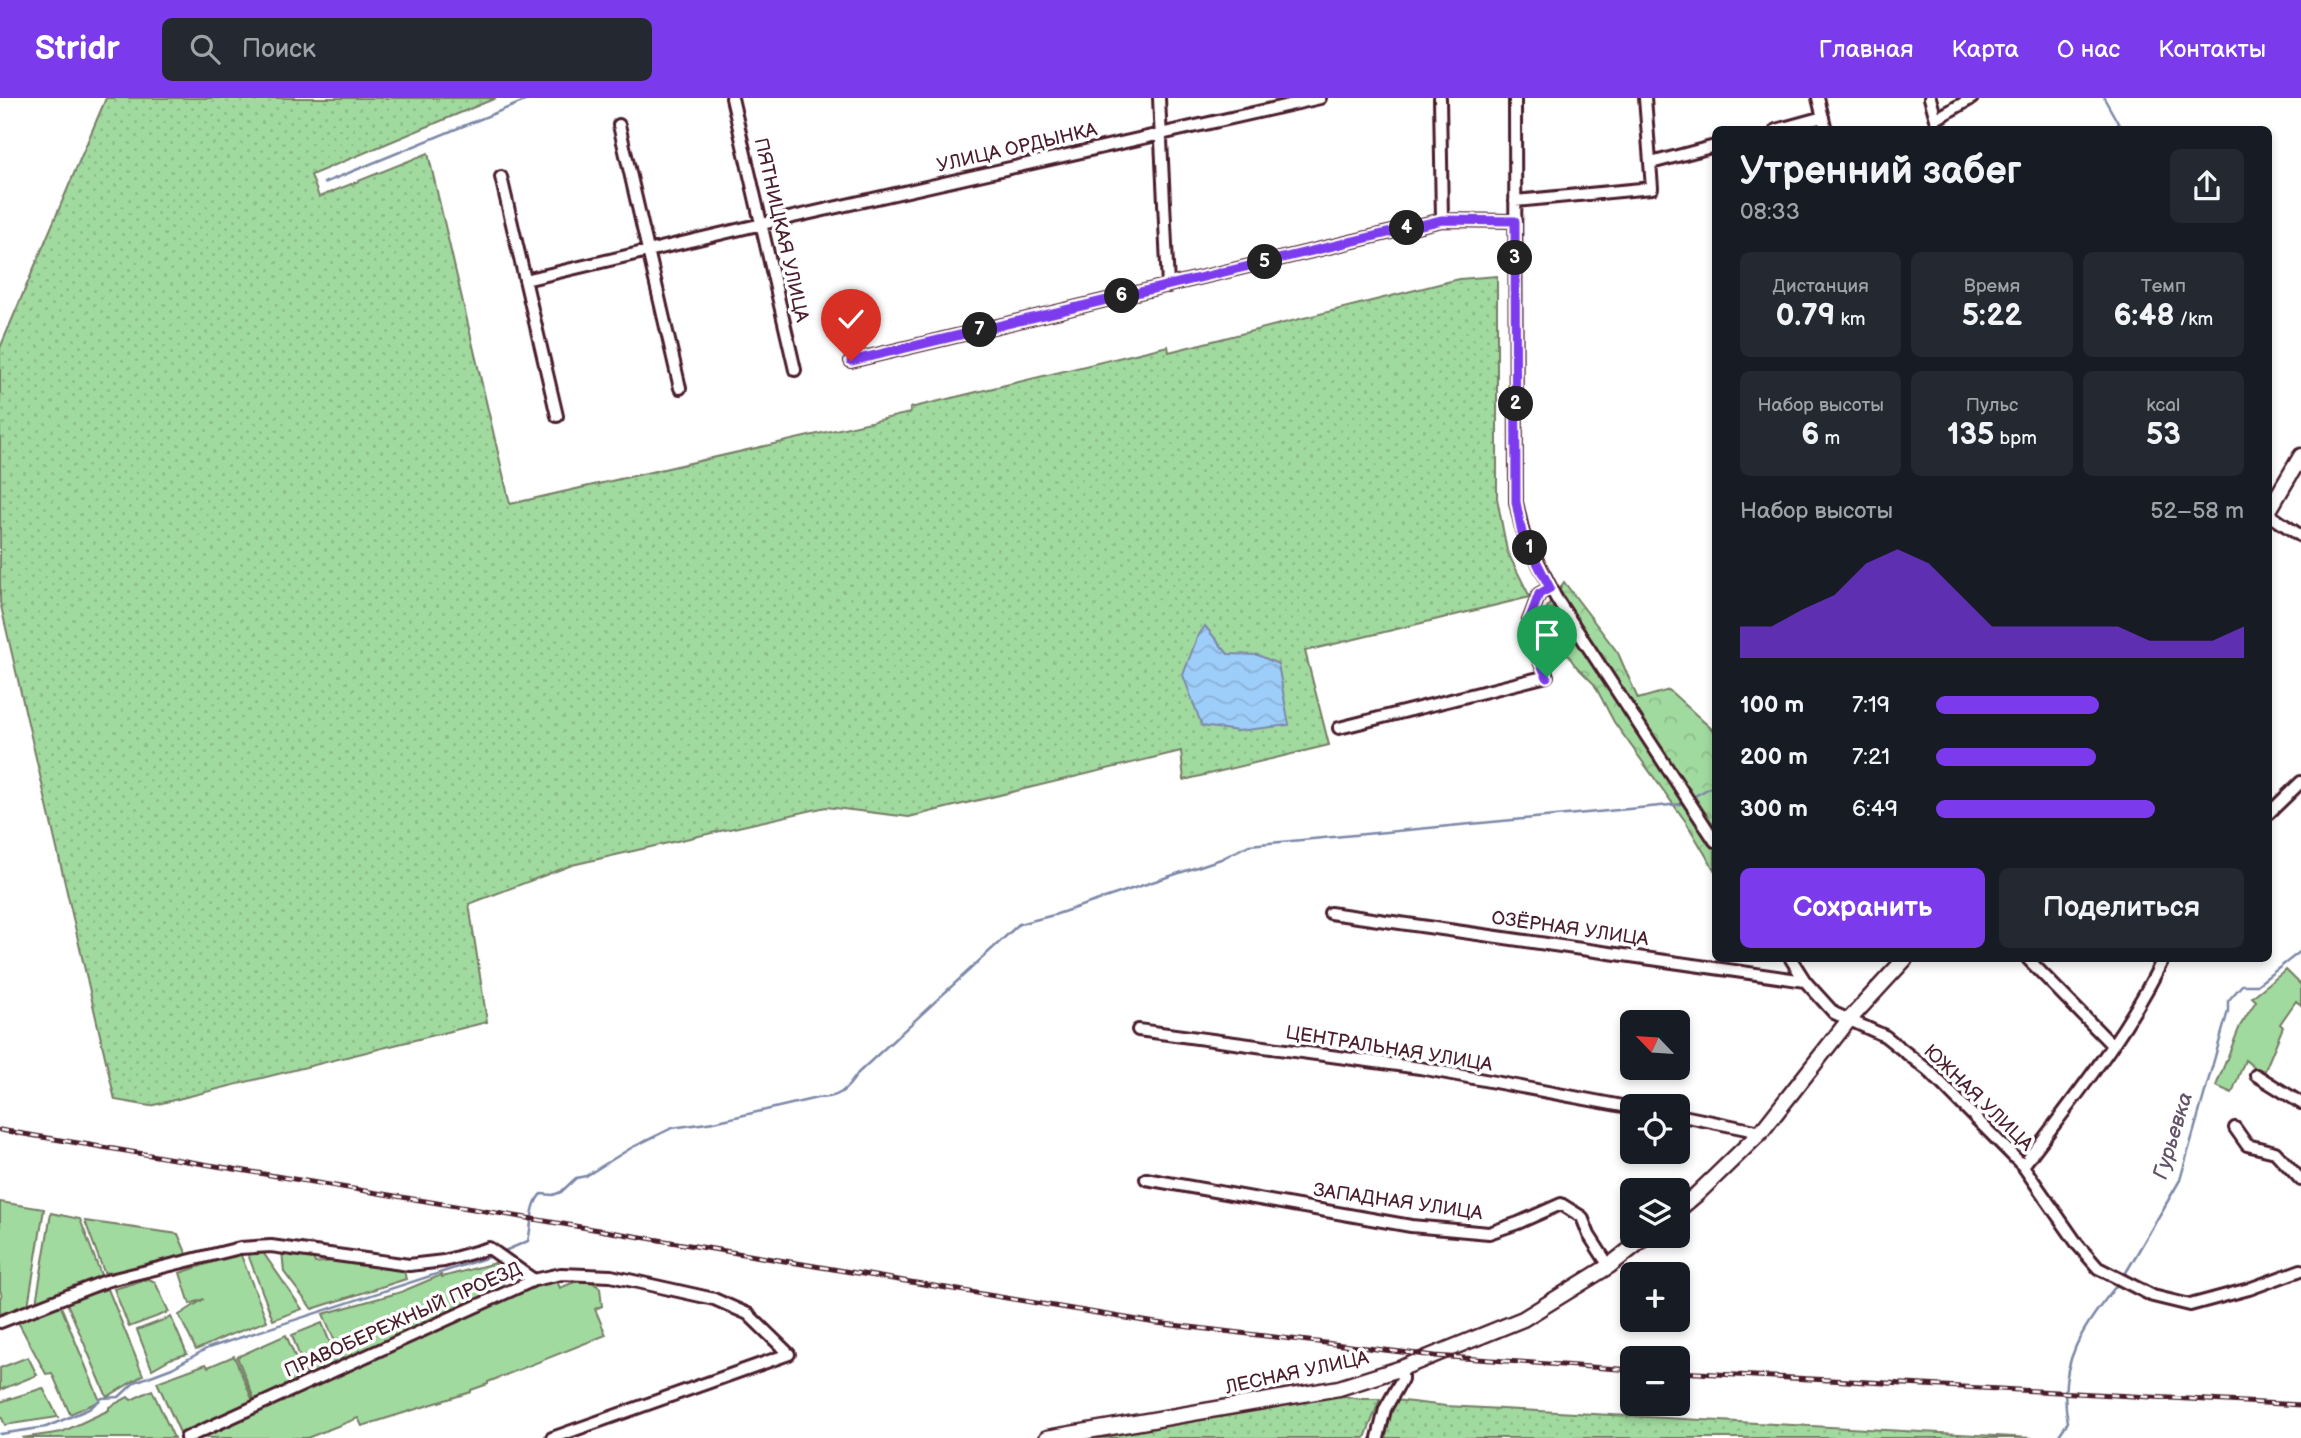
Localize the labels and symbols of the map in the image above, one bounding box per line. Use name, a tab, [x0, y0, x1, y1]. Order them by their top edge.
street label: УЛИЦА ОРДЫНКА	[935, 118, 1100, 178]
street label: ПЯТНИЦКАЯ УЛИЦА	[749, 136, 813, 325]
pin: 4	[1390, 211, 1424, 246]
pin: 3	[1498, 240, 1532, 276]
pin: 5	[1248, 244, 1282, 280]
pin: 6	[1104, 278, 1140, 314]
pin	[821, 289, 881, 361]
pin: 7	[962, 313, 998, 348]
pin: 2	[1498, 386, 1534, 422]
pin: 1	[1512, 531, 1548, 566]
pin	[1517, 605, 1577, 677]
street label: ОЗЁРНАЯ УЛИЦА	[1490, 907, 1650, 951]
north arrow	[1620, 1010, 1690, 1080]
street label: ЦЕНТРАЛЬНАЯ УЛИЦА	[1284, 1021, 1494, 1077]
street label: ЮЖНАЯ УЛИЦА	[1919, 1040, 2038, 1156]
water label: Гурьевка	[2148, 1089, 2198, 1183]
street label: ЗАПАДНАЯ УЛИЦА	[1312, 1179, 1485, 1225]
street label: ПРАВОБЕРЕЖНЫЙ ПРОЕЗД	[281, 1257, 525, 1383]
street label: ЛЕСНАЯ УЛИЦА	[1222, 1346, 1371, 1400]

